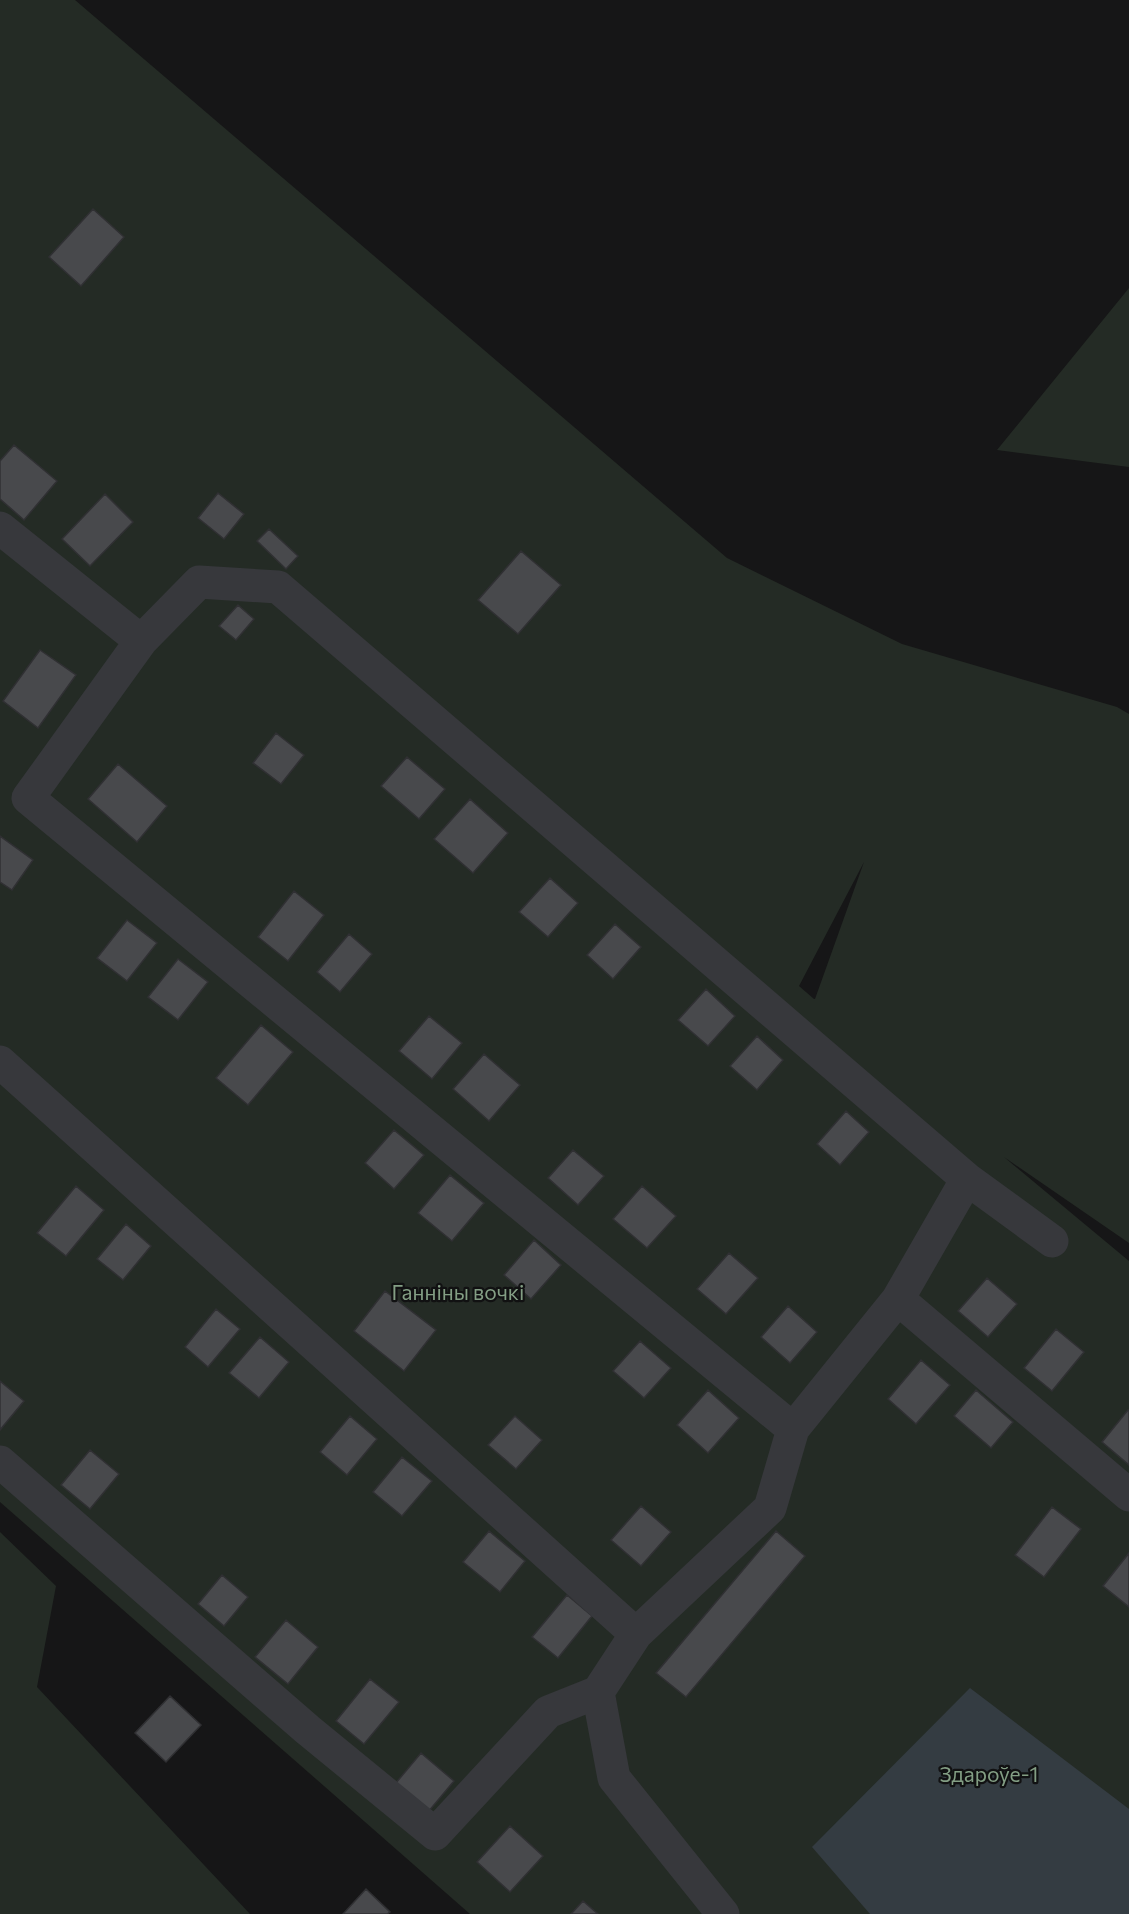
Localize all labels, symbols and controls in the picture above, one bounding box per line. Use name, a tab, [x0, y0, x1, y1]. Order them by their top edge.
park label: Ганніны вочкі	[392, 1279, 524, 1304]
park label: Здароўе-1	[939, 1761, 1039, 1786]

